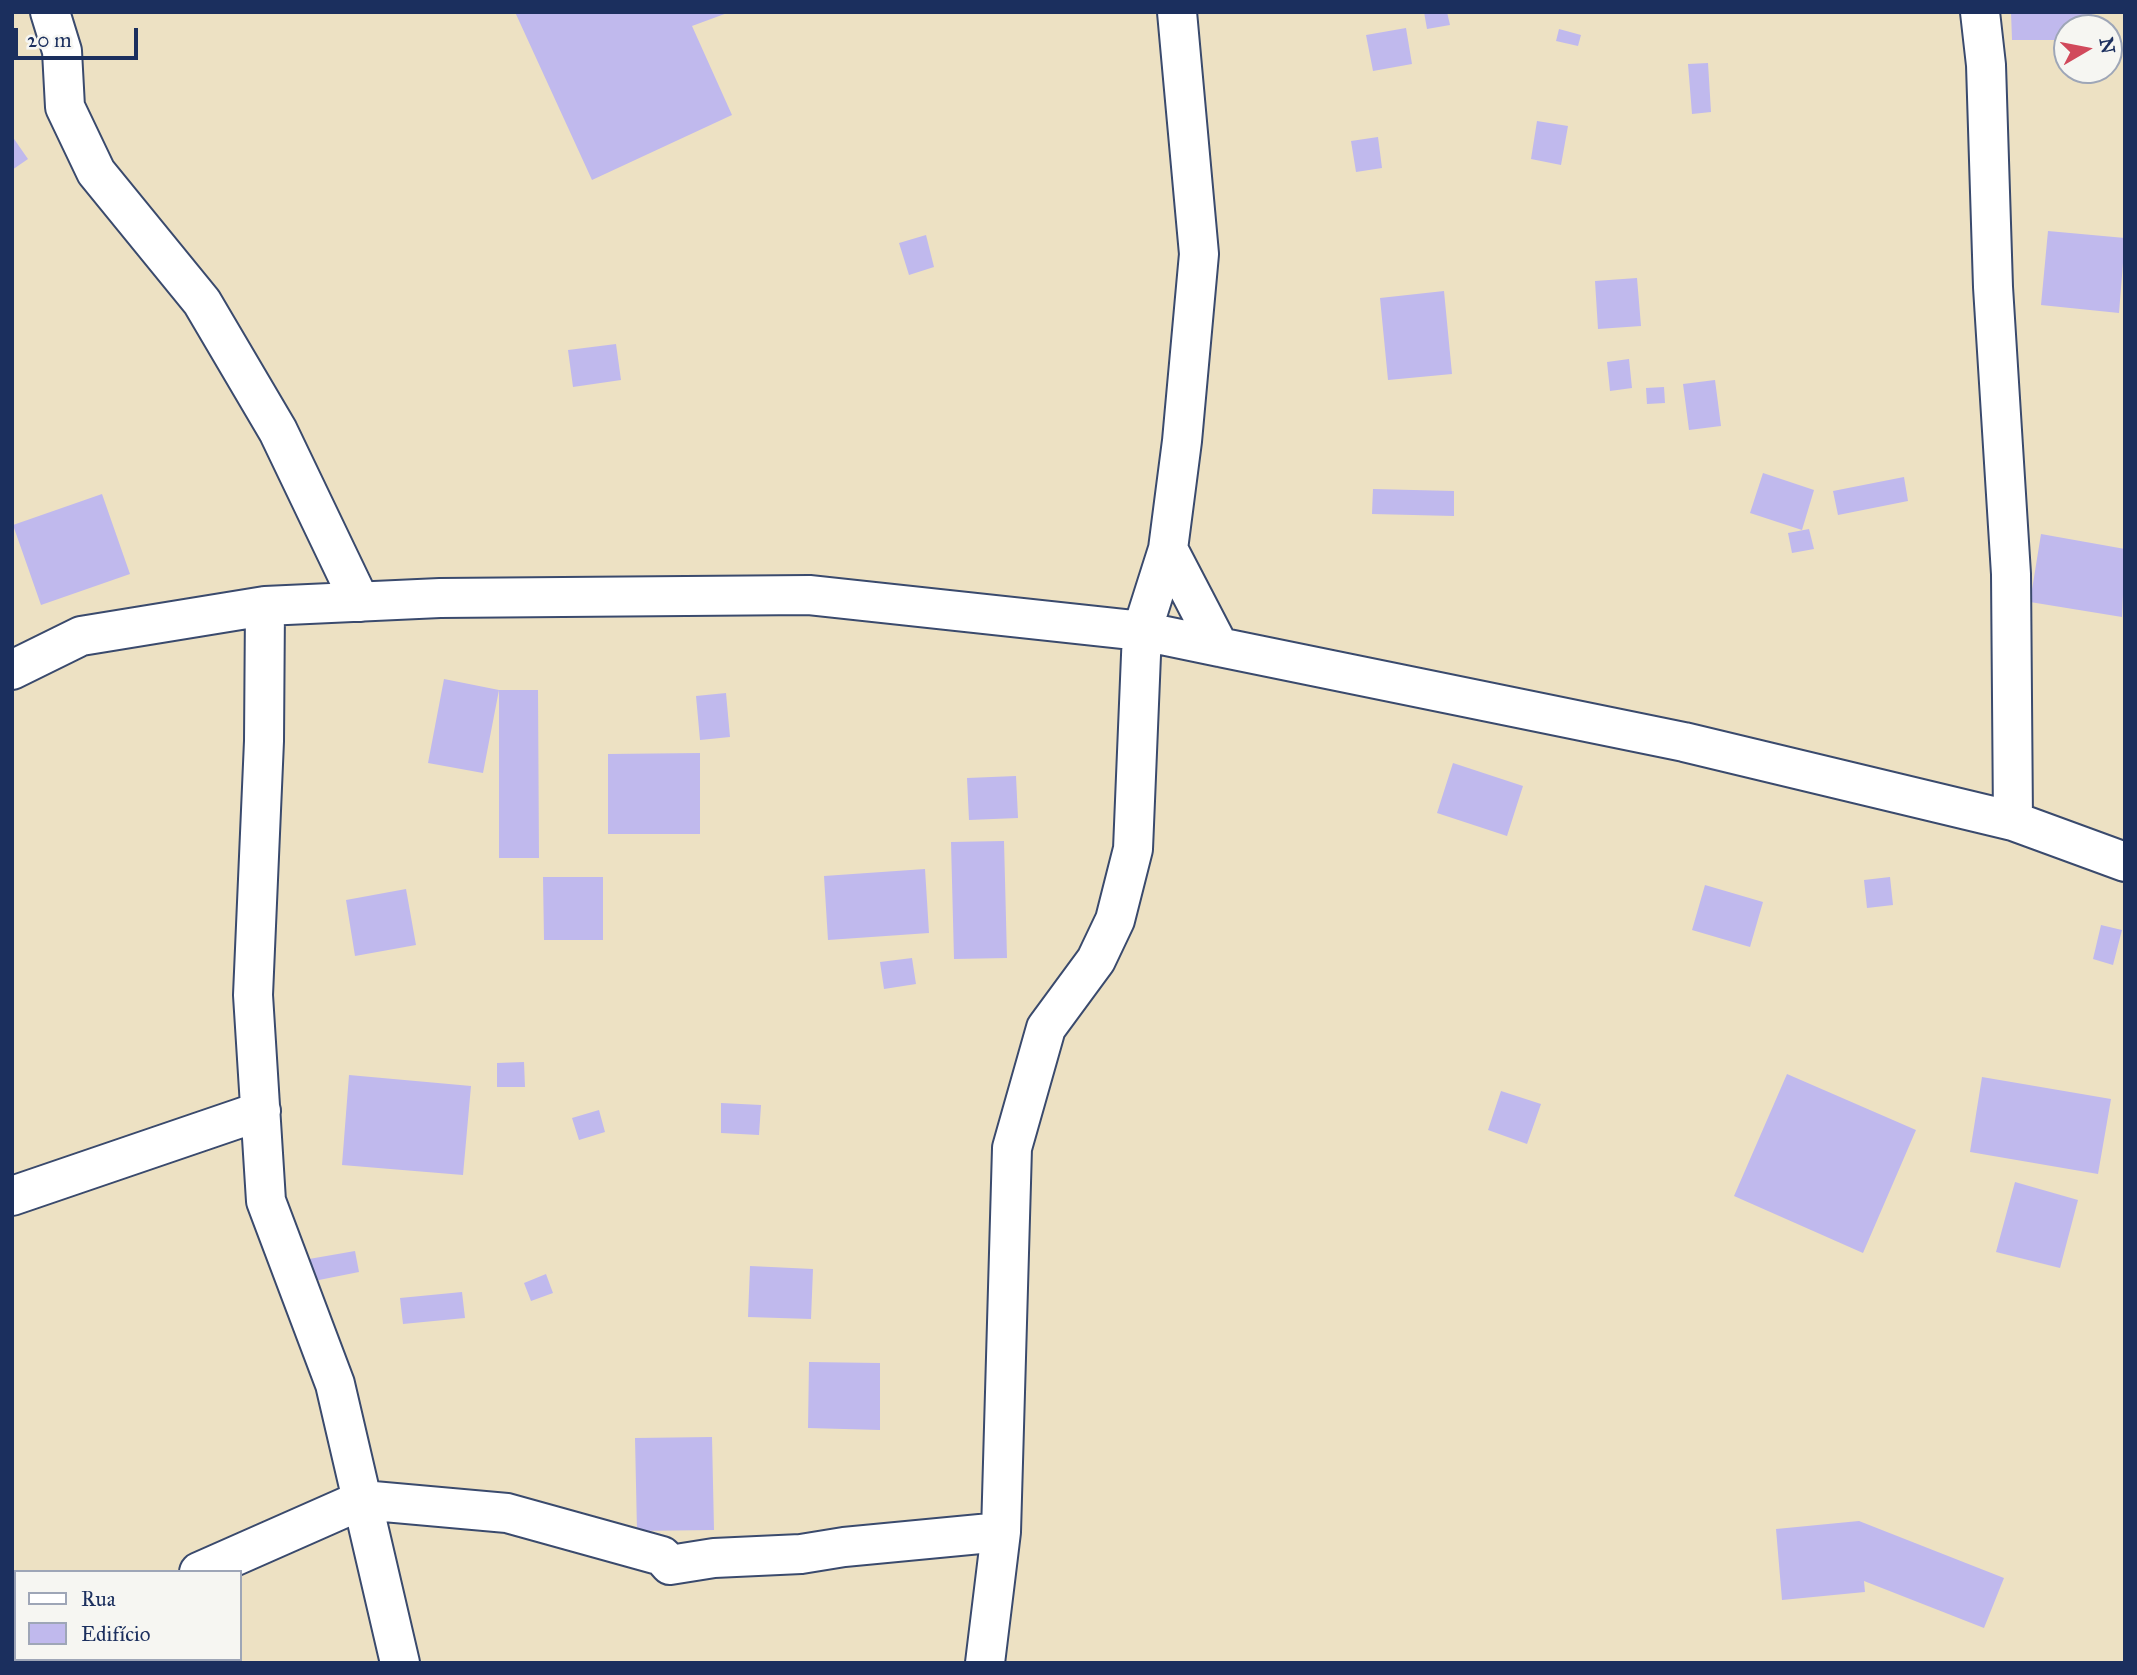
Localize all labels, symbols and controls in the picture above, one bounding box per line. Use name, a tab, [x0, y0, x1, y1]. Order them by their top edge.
scale bar	[18, 14, 142, 58]
north arrow	[2053, 14, 2123, 84]
text: 20 m	[27, 27, 72, 53]
text: N	[2094, 36, 2120, 56]
legend	[14, 1570, 242, 1661]
text: Rua	[81, 1586, 116, 1612]
text: Edifício	[81, 1621, 150, 1647]

